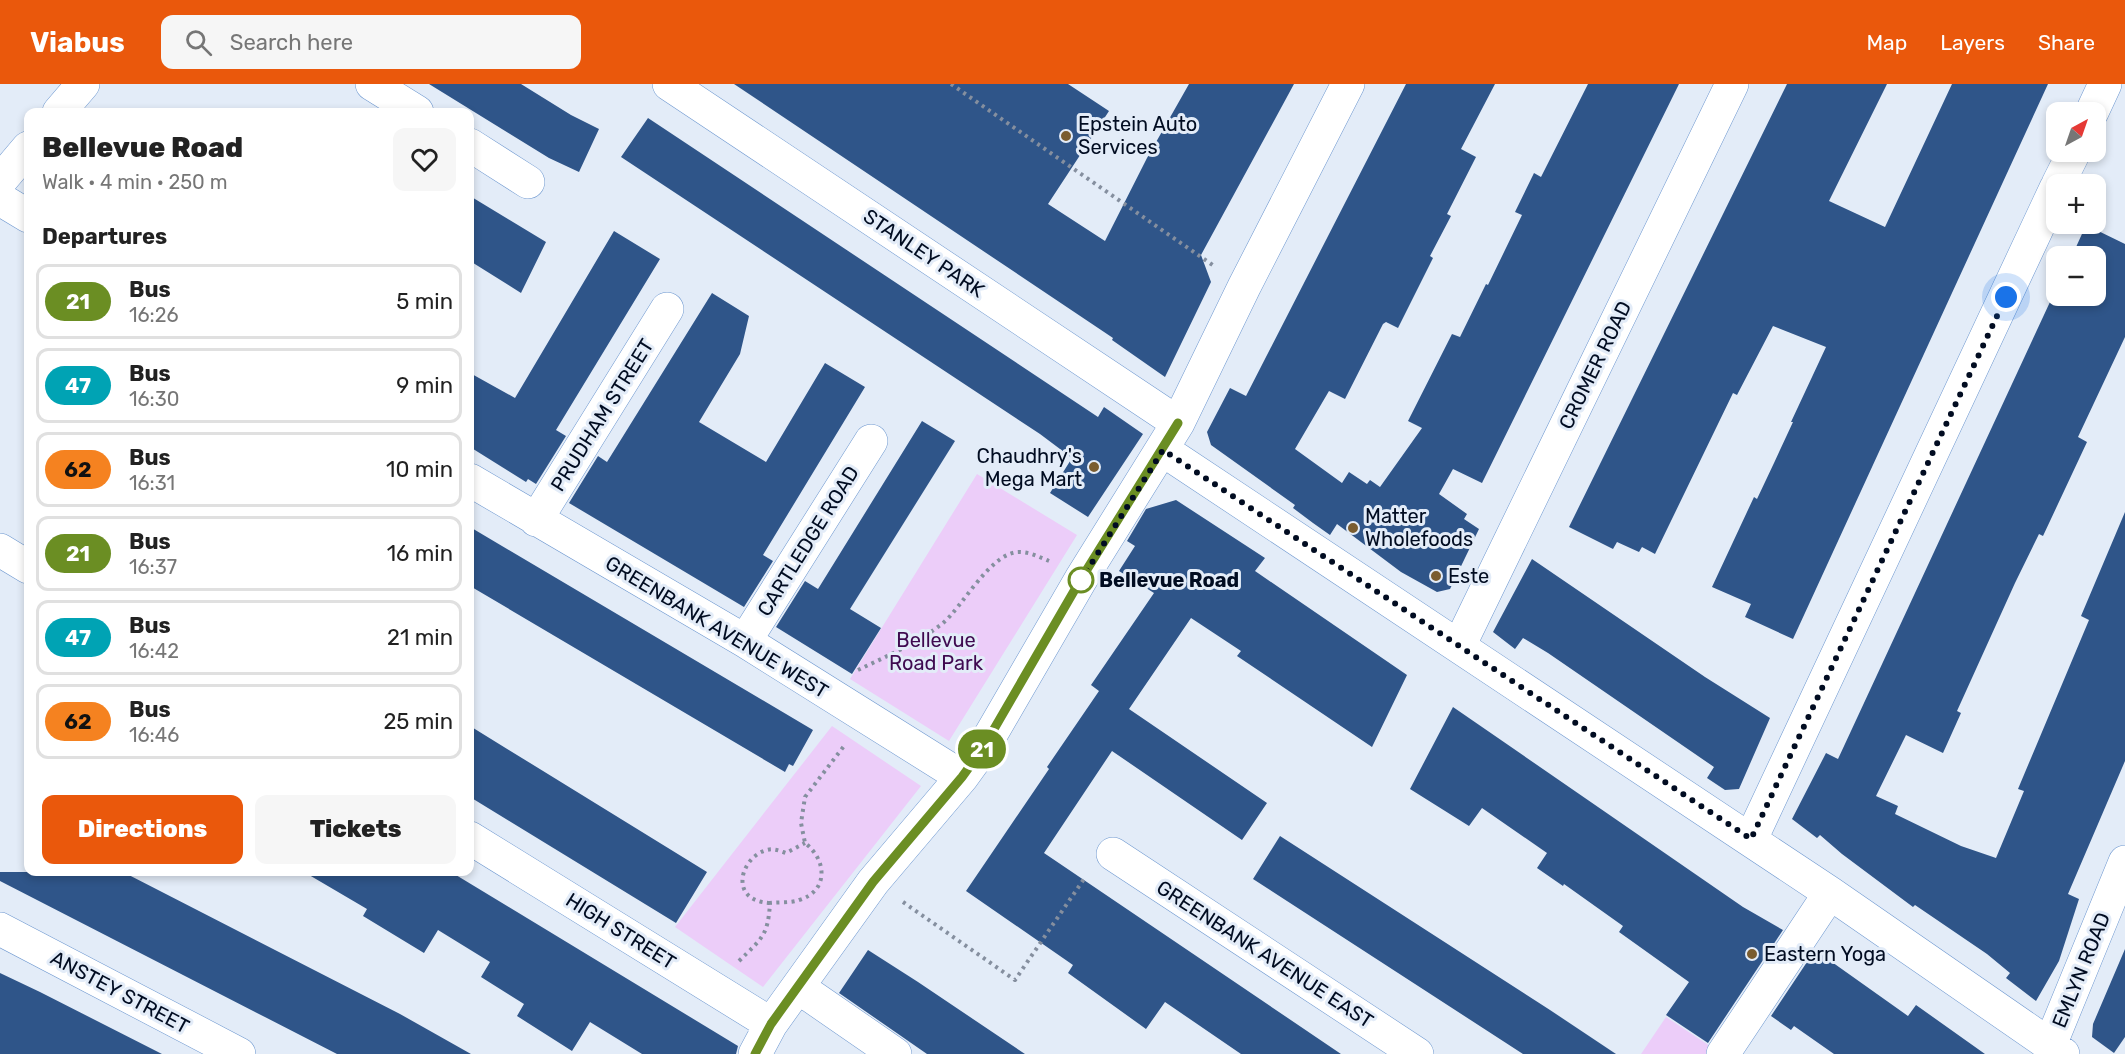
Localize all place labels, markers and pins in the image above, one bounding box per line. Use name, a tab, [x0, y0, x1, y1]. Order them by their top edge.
place label: Epstein Auto Services	[1078, 112, 1197, 159]
marker: Epstein Auto Services	[1059, 129, 1073, 143]
place label: Chaudhry's Mega Mart	[977, 444, 1082, 491]
marker: Chaudhry's Mega Mart	[1087, 460, 1101, 474]
place label: Matter Wholefoods	[1365, 504, 1473, 551]
marker: Matter Wholefoods	[1346, 521, 1360, 535]
place label: Este	[1448, 564, 1489, 588]
marker: Bellevue Road	[1068, 567, 1094, 593]
place label: Bellevue Road	[1099, 568, 1239, 592]
marker: Este	[1429, 569, 1443, 583]
place label: Eastern Yoga	[1764, 942, 1886, 966]
marker: Eastern Yoga	[1745, 947, 1759, 961]

